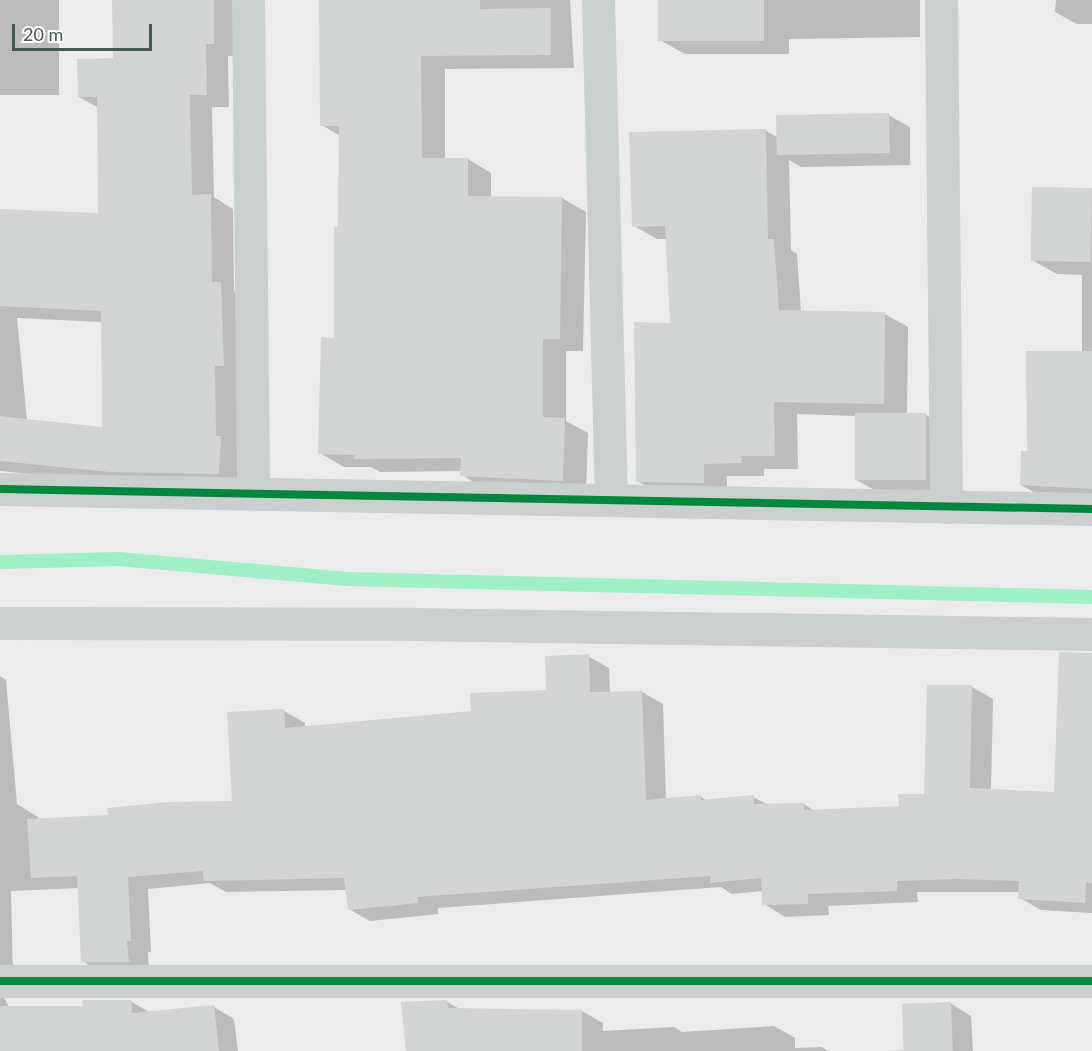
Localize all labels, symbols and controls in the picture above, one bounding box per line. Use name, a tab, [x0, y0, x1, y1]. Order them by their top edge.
scale bar	[15, 12, 154, 50]
text: 20 m	[23, 23, 63, 45]

